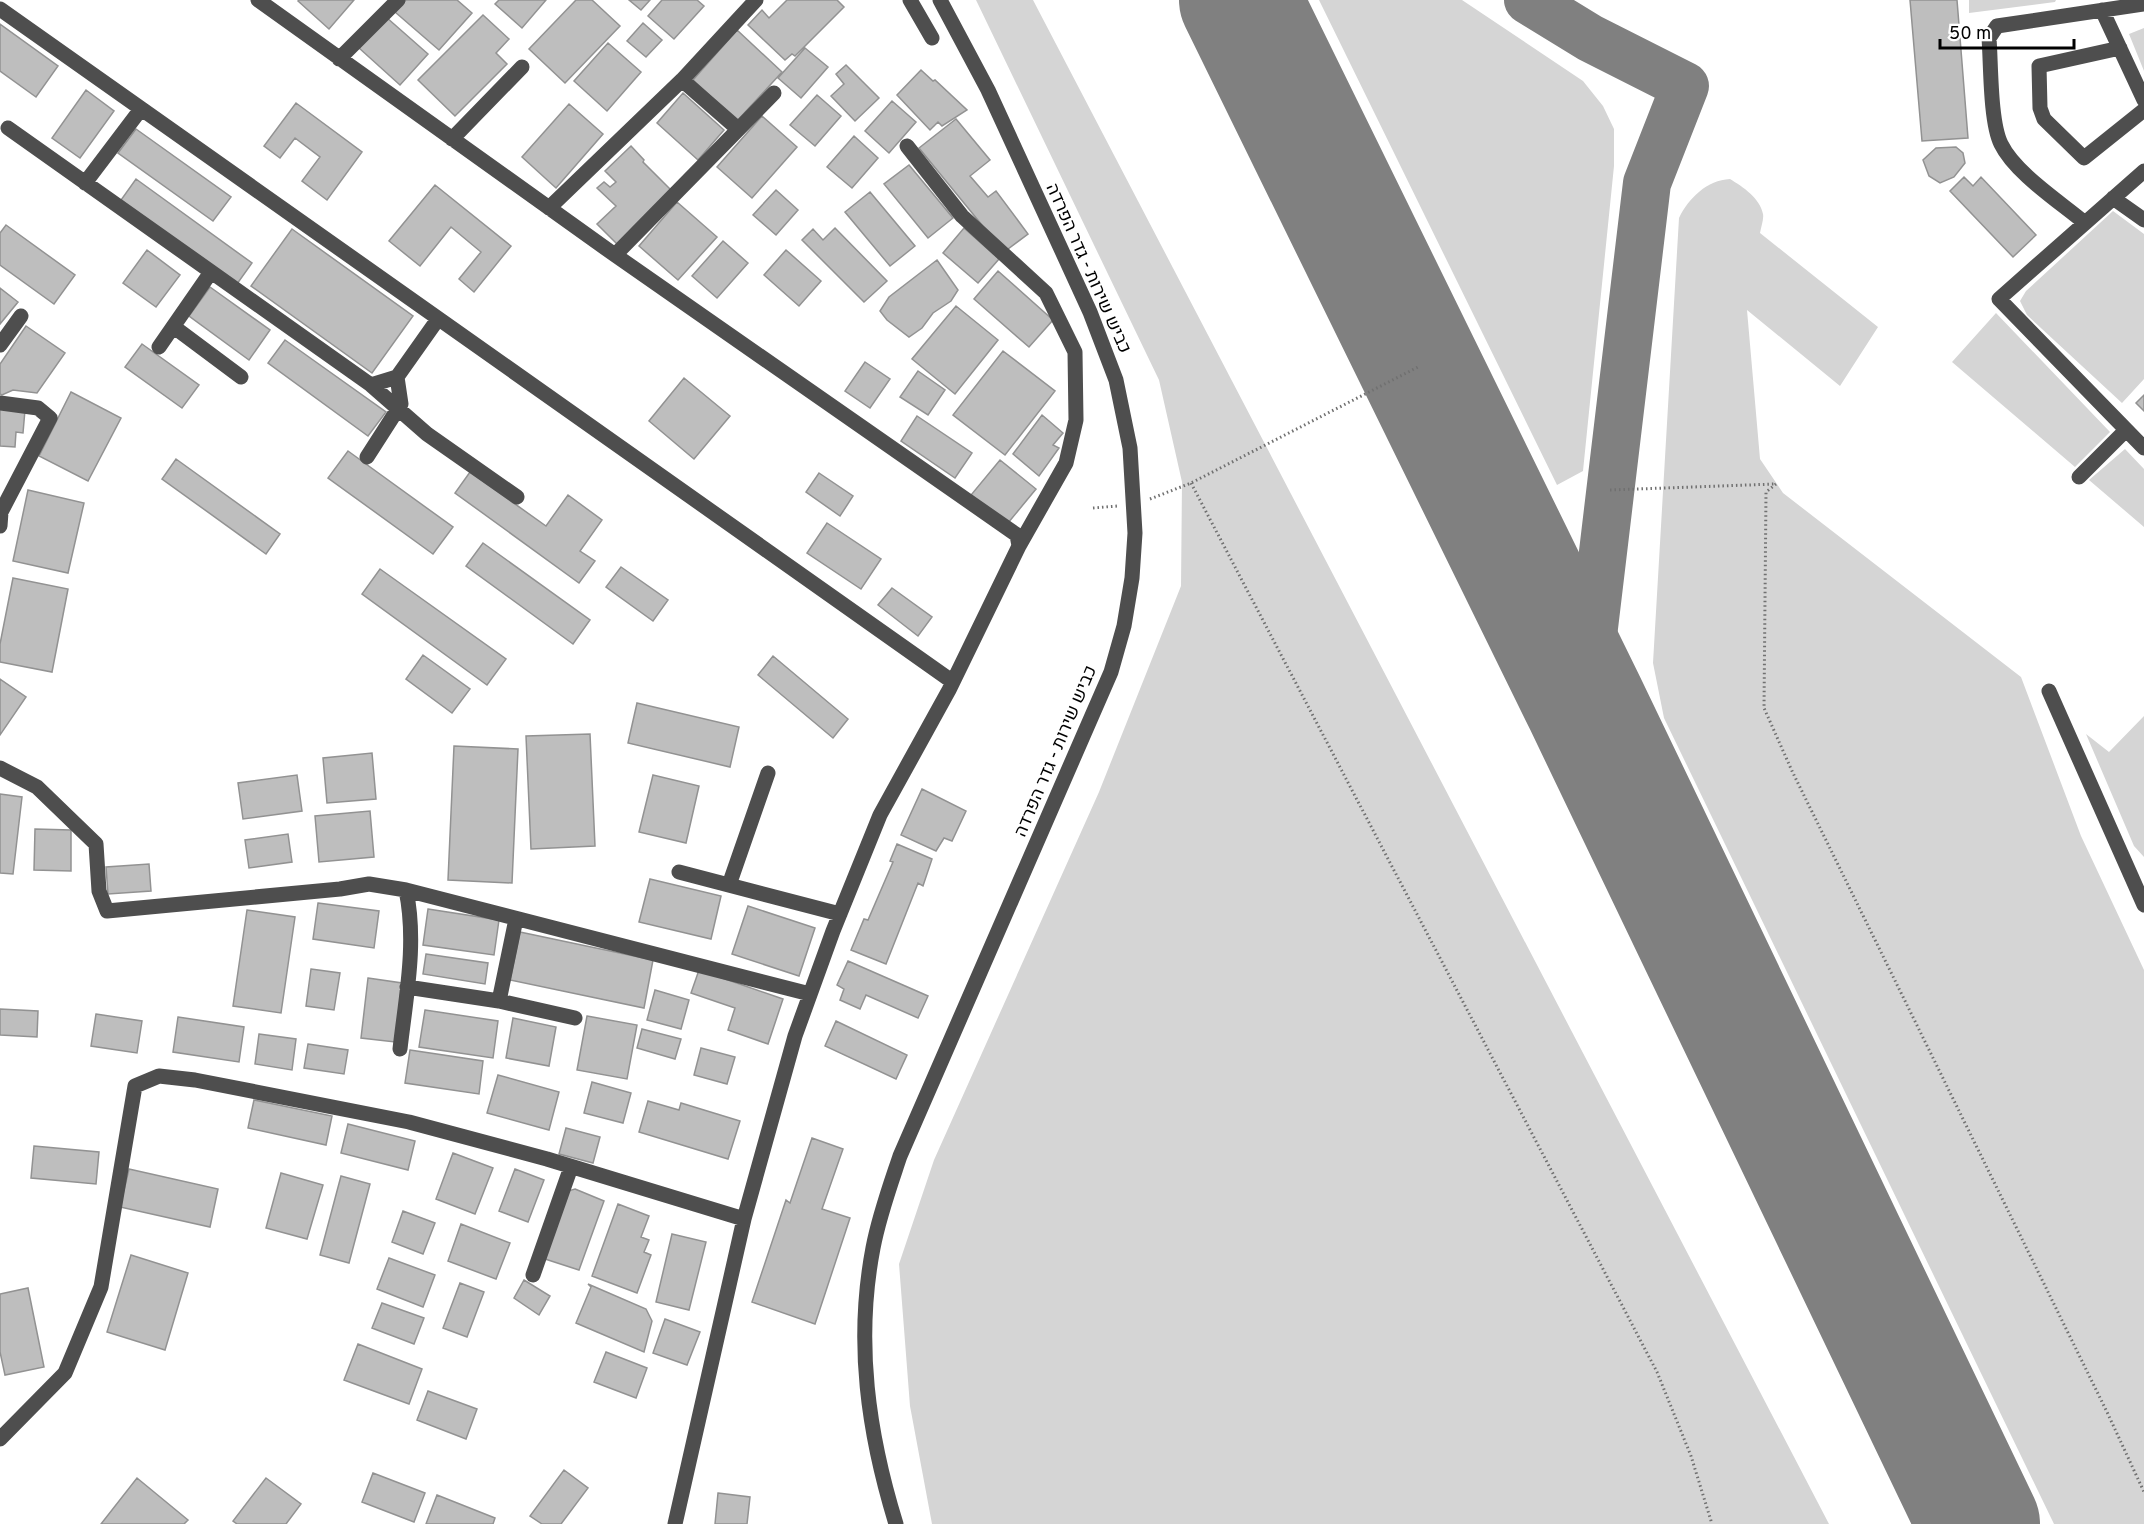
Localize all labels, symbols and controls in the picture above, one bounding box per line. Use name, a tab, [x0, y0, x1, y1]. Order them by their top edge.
scale bar	[1940, 12, 2074, 50]
text: 50 m	[1949, 23, 1991, 46]
street label: כביש שירות - גדר הפרדה	[1040, 180, 1136, 357]
street label: כביש שירות - גדר הפרדה	[1010, 662, 1103, 841]

